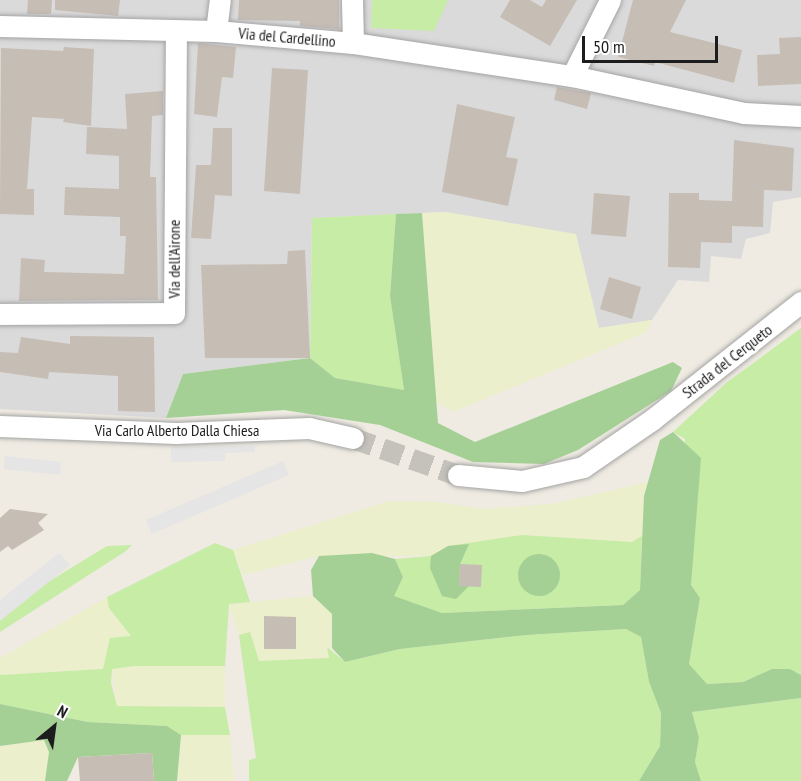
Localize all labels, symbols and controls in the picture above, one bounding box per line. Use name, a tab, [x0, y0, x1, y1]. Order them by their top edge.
street label: Via del Cardellino	[238, 23, 336, 51]
scale bar	[585, 24, 722, 62]
text: 50 m	[593, 35, 625, 58]
street label: Via dell'Airone	[164, 220, 184, 298]
street label: Strada del Cerqueto	[678, 320, 776, 402]
street label: Via Carlo Alberto Dalla Chiesa	[94, 420, 260, 440]
north arrow	[24, 697, 84, 757]
text: N	[54, 700, 71, 722]

